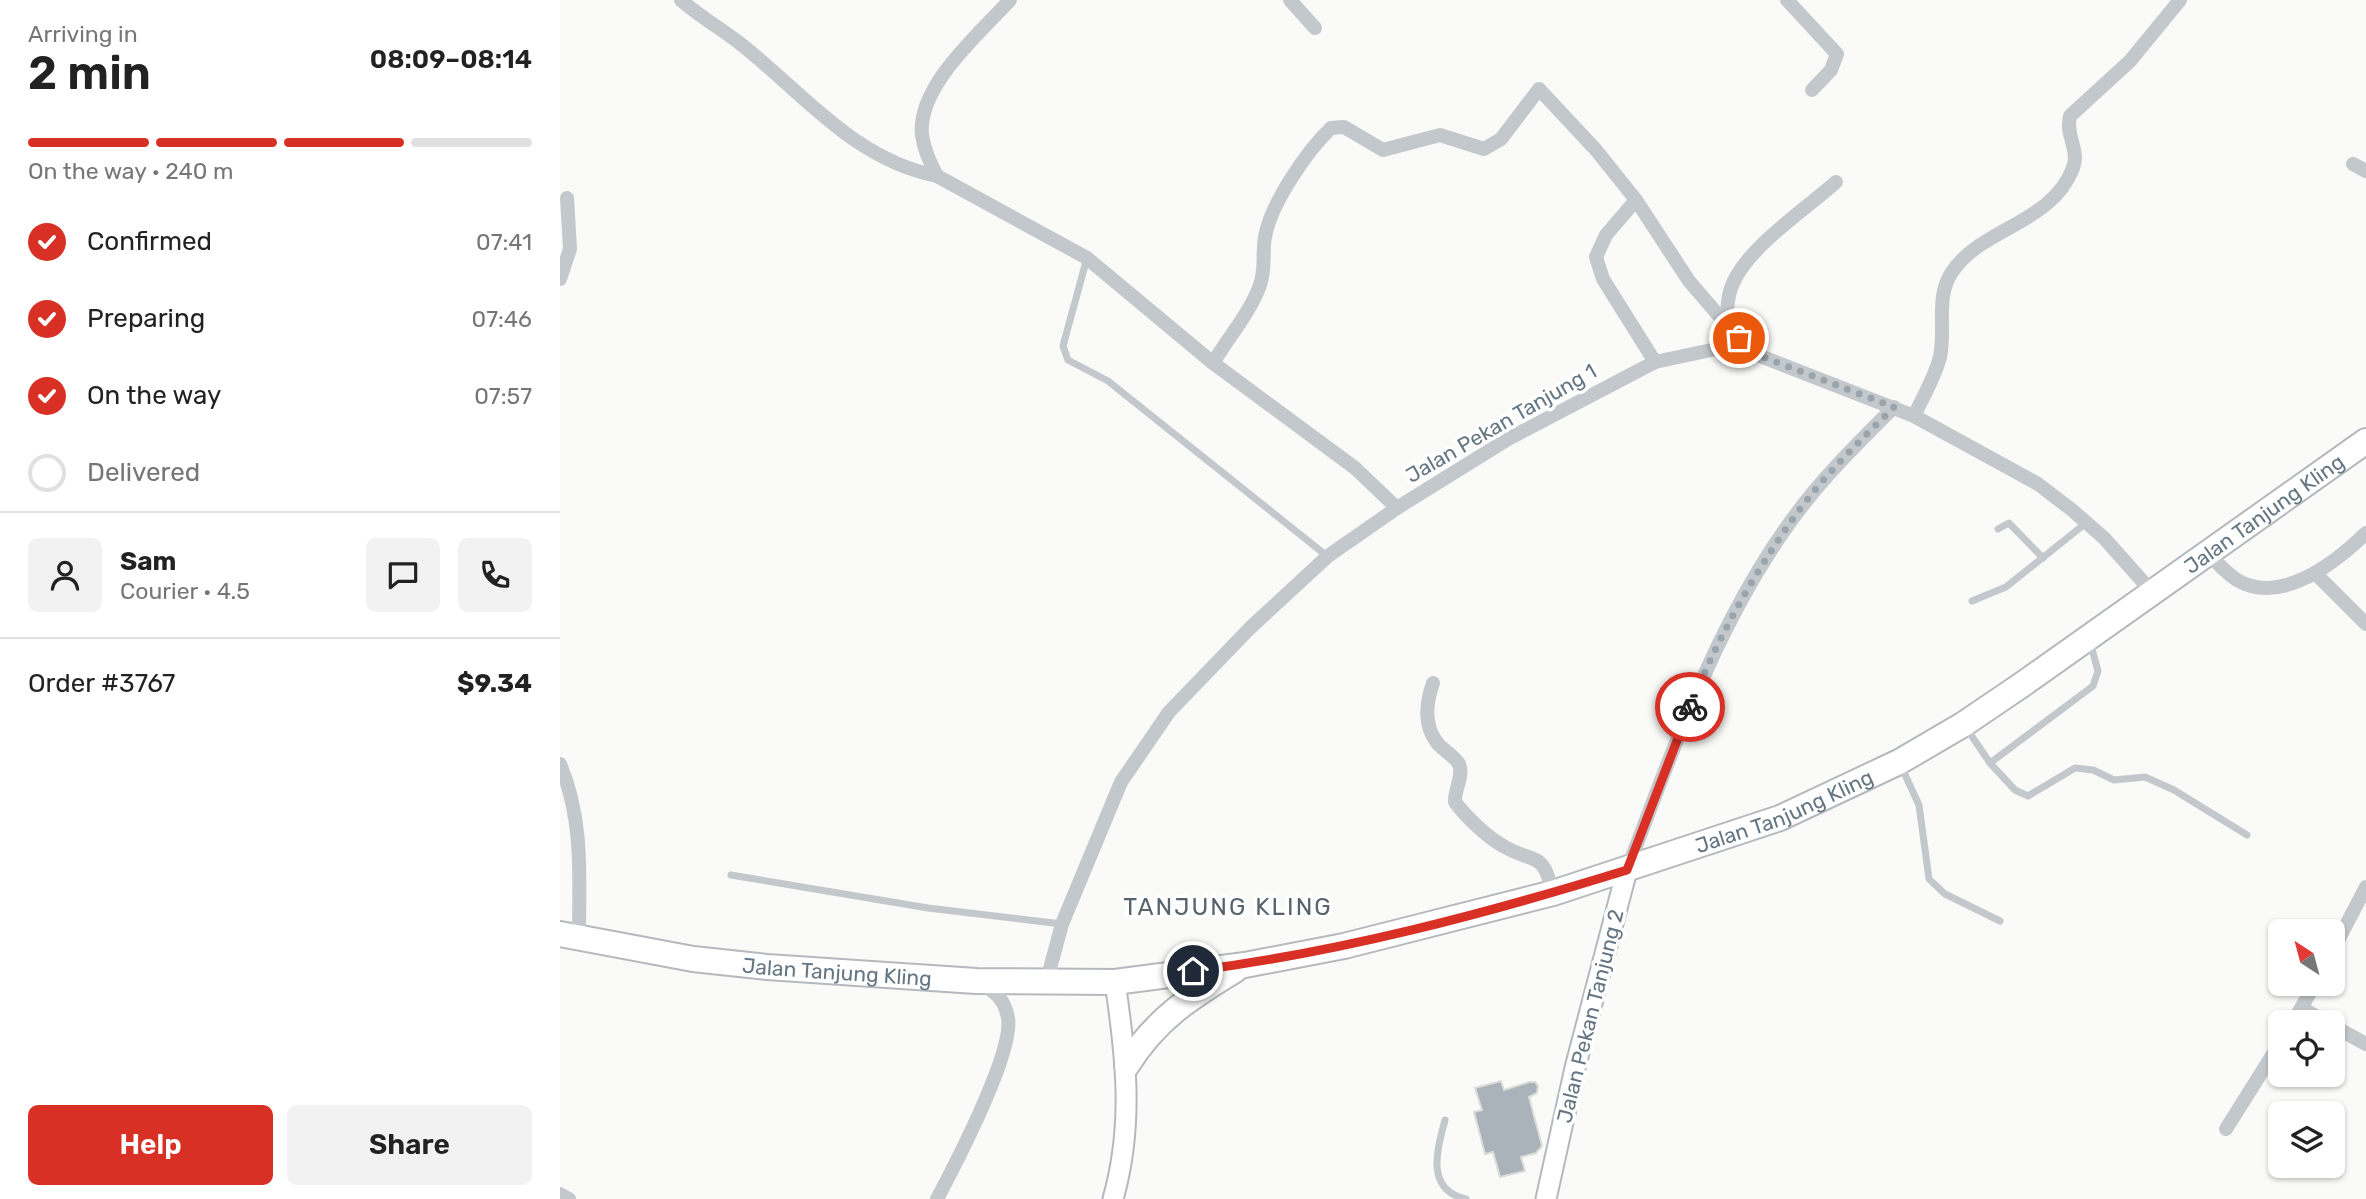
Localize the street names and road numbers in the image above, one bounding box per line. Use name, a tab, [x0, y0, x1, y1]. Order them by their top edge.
street label: Jalan Pekan Tanjung 1	[1401, 358, 1601, 488]
street label: Jalan Tanjung Kling	[2179, 448, 2349, 579]
street label: Jalan Tanjung Kling	[1692, 764, 1877, 858]
street label: Jalan Pekan Tanjung 2	[1551, 907, 1629, 1125]
street label: Jalan Tanjung Kling	[741, 952, 933, 991]

